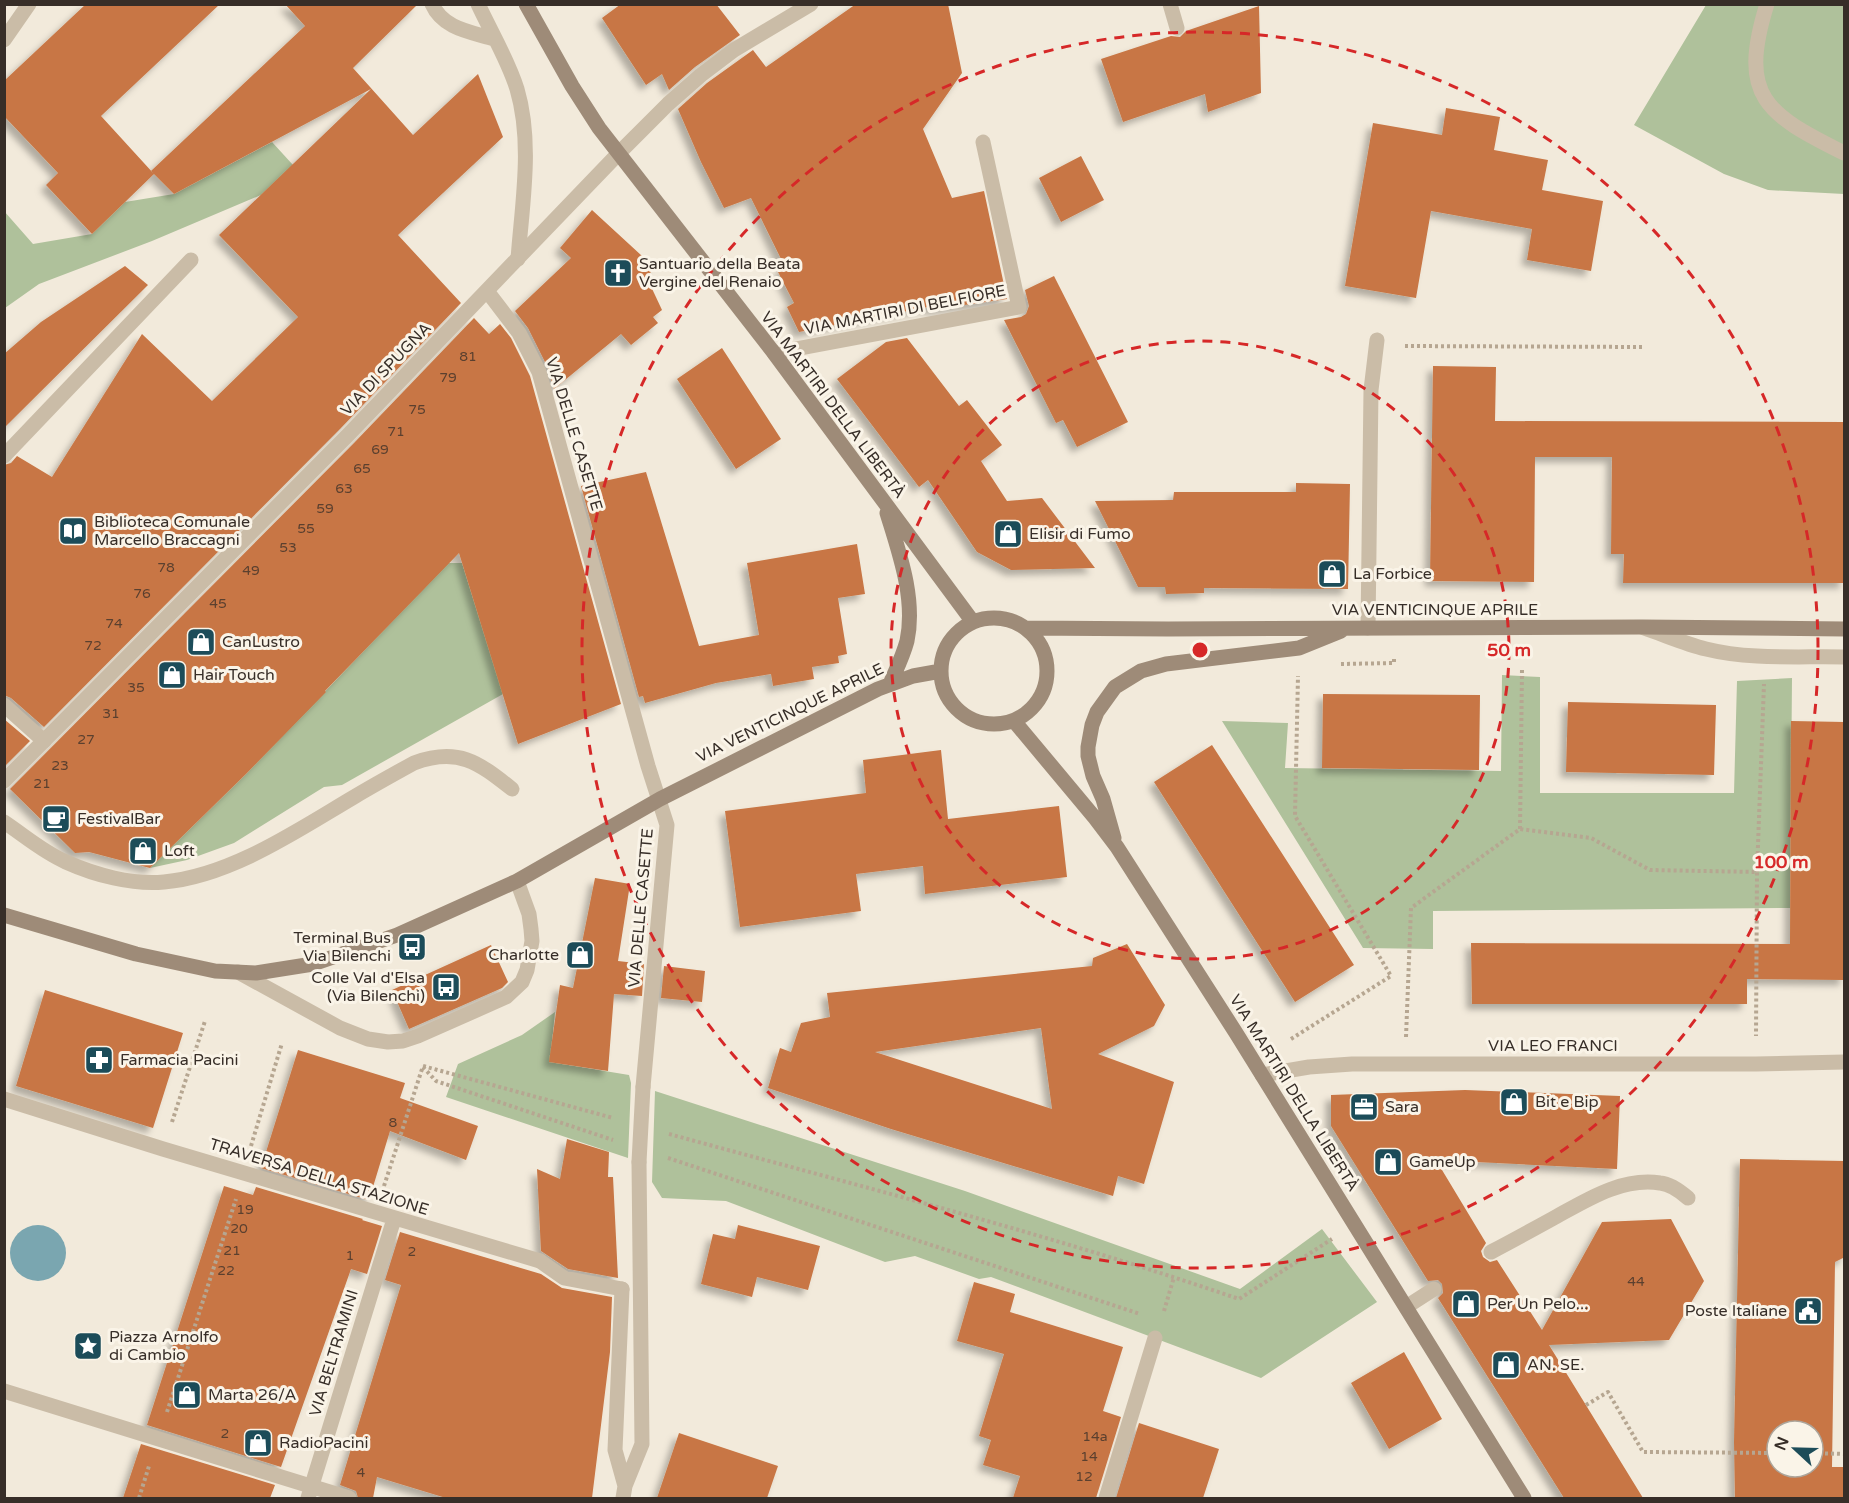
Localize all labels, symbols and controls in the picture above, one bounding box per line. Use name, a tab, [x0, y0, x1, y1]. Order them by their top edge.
place label: Santuario della Beata Vergine del Renaio	[639, 254, 801, 292]
church icon: Santuario della Beata Vergine del Renaio	[602, 257, 634, 289]
street label: VIA MARTIRI DI BELFIORE	[802, 281, 1008, 339]
street label: VIA MARTIRI DELLA LIBERTÀ	[756, 308, 910, 502]
street label: VIA DI SPUGNA	[336, 318, 436, 420]
house number: 81	[459, 348, 477, 365]
street label: VIA DELLE CASETTE	[541, 355, 607, 513]
house number: 79	[439, 369, 457, 386]
house number: 75	[408, 401, 426, 418]
house number: 71	[387, 423, 405, 440]
house number: 69	[371, 441, 389, 458]
house number: 65	[353, 460, 371, 477]
house number: 63	[335, 480, 353, 497]
house number: 59	[316, 500, 334, 517]
place label: Biblioteca Comunale Marcello Braccagni	[94, 512, 250, 550]
library icon: Biblioteca Comunale Marcello Braccagni	[57, 515, 89, 547]
shop icon: Elisir di Fumo	[992, 518, 1024, 550]
house number: 55	[297, 520, 315, 537]
place label: Elisir di Fumo	[1029, 524, 1131, 544]
house number: 53	[279, 539, 297, 556]
shop icon: La Forbice	[1316, 558, 1348, 590]
house number: 78	[157, 559, 175, 576]
house number: 49	[242, 562, 260, 579]
place label: La Forbice	[1353, 564, 1432, 584]
house number: 76	[133, 585, 151, 602]
house number: 45	[209, 595, 227, 612]
street label: VIA VENTICINQUE APRILE	[1332, 600, 1538, 620]
house number: 74	[105, 615, 123, 632]
shop icon: CanLustro	[185, 626, 217, 658]
place label: CanLustro	[222, 632, 300, 652]
house number: 72	[84, 637, 102, 654]
text: 50 m	[1487, 639, 1531, 661]
centre of rings	[1190, 640, 1210, 660]
shop icon: Hair Touch	[156, 659, 188, 691]
street label: VIA VENTICINQUE APRILE	[693, 659, 887, 767]
place label: Hair Touch	[193, 665, 275, 685]
house number: 35	[127, 679, 145, 696]
house number: 31	[102, 705, 120, 722]
house number: 27	[77, 731, 95, 748]
house number: 23	[51, 757, 69, 774]
house number: 21	[33, 775, 51, 792]
cafe icon: FestivalBar	[40, 803, 72, 835]
place label: FestivalBar	[77, 809, 161, 829]
street label: VIA DELLE CASETTE	[624, 828, 658, 988]
shop icon: Loft	[127, 835, 159, 867]
place label: Loft	[164, 841, 195, 861]
text: 100 m	[1753, 851, 1809, 873]
place label: Terminal Bus Via Bilenchi	[293, 928, 391, 966]
bus stop icon: Terminal Bus Via Bilenchi	[396, 931, 428, 963]
shop icon: Charlotte	[564, 939, 596, 971]
place label: Charlotte	[488, 945, 559, 965]
place label: Colle Val d'Elsa (Via Bilenchi)	[311, 968, 425, 1006]
bus stop icon: Colle Val d'Elsa (Via Bilenchi)	[430, 971, 462, 1003]
street label: VIA MARTIRI DELLA LIBERTÀ	[1225, 991, 1363, 1195]
street label: VIA LEO FRANCI	[1488, 1036, 1618, 1056]
pharmacy icon: Farmacia Pacini	[83, 1044, 115, 1076]
place label: Farmacia Pacini	[120, 1050, 239, 1070]
shop icon: Bit e Bip	[1498, 1086, 1530, 1118]
office icon: Sara	[1348, 1091, 1380, 1123]
place label: Bit e Bip	[1535, 1092, 1598, 1112]
place label: Sara	[1385, 1097, 1419, 1117]
house number: 8	[389, 1114, 398, 1131]
street label: TRAVERSA DELLA STAZIONE	[207, 1134, 431, 1220]
shop icon: GameUp	[1372, 1146, 1404, 1178]
place label: GameUp	[1409, 1152, 1476, 1172]
house number: 19	[236, 1201, 254, 1218]
house number: 20	[230, 1220, 248, 1237]
house number: 21	[223, 1242, 241, 1259]
house number: 2	[408, 1243, 416, 1260]
house number: 1	[346, 1247, 354, 1264]
house number: 22	[217, 1262, 235, 1279]
house number: 44	[1627, 1273, 1645, 1290]
street label: VIA BELTRAMINI	[305, 1287, 363, 1419]
shop icon: Per Un Pelo...	[1450, 1288, 1482, 1320]
place label: Per Un Pelo...	[1487, 1294, 1588, 1314]
public building icon: Poste Italiane	[1792, 1295, 1824, 1327]
place label: Poste Italiane	[1685, 1301, 1787, 1321]
place label: Piazza Arnolfo di Cambio	[109, 1327, 219, 1365]
place icon: Piazza Arnolfo di Cambio	[72, 1330, 104, 1362]
shop icon: AN. SE.	[1490, 1349, 1522, 1381]
place label: AN. SE.	[1527, 1355, 1584, 1375]
shop icon: Marta 26/A	[171, 1379, 203, 1411]
place label: Marta 26/A	[208, 1385, 297, 1405]
north arrow	[1765, 1419, 1825, 1479]
house number: 2	[221, 1425, 229, 1442]
shop icon: RadioPacini	[242, 1427, 274, 1459]
house number: 14a	[1082, 1428, 1108, 1445]
place label: RadioPacini	[279, 1433, 369, 1453]
text: N	[1770, 1434, 1794, 1453]
house number: 14	[1080, 1448, 1098, 1465]
house number: 4	[357, 1464, 366, 1481]
house number: 12	[1075, 1468, 1093, 1485]

